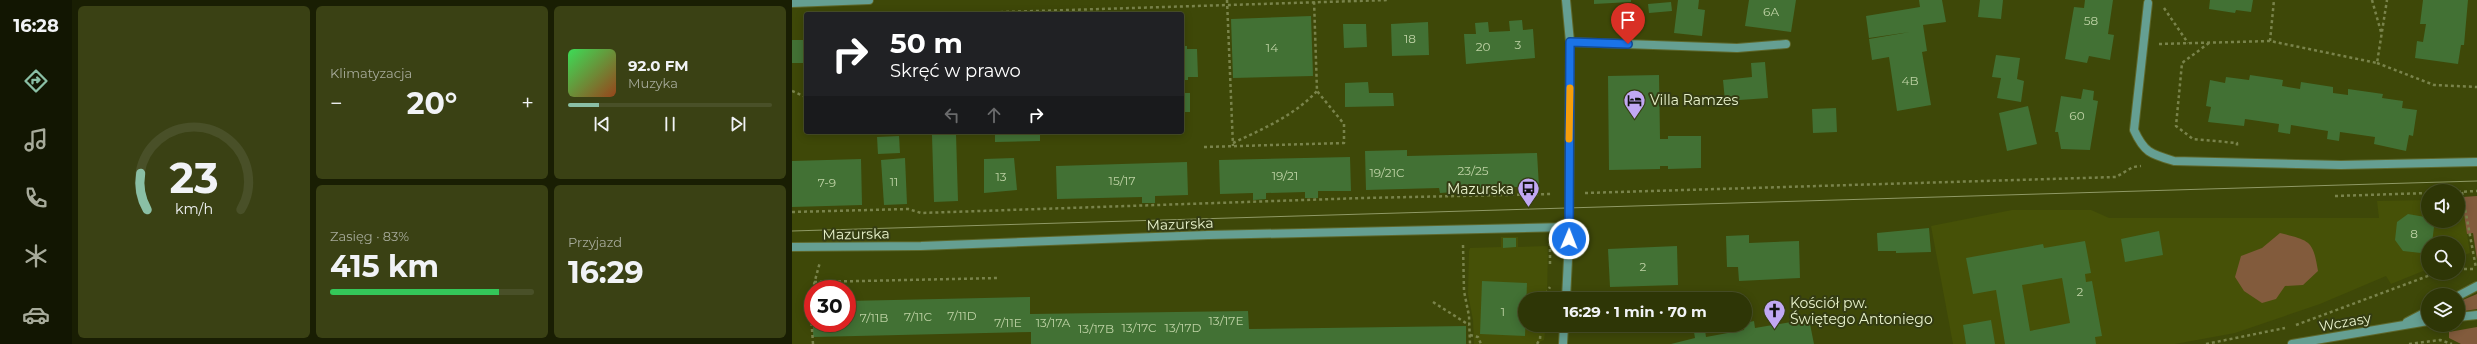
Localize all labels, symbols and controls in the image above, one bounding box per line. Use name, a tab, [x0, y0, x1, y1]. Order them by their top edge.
pin	[1611, 3, 1645, 44]
house number: 6A	[1763, 4, 1779, 19]
icon: arrive	[1617, 9, 1639, 31]
house number: 58	[2084, 13, 2099, 28]
text: 16:28	[13, 15, 59, 37]
text: 50 m	[890, 26, 963, 60]
icon: right	[824, 28, 876, 80]
house number: 18	[1404, 31, 1416, 46]
house number: 3	[1515, 37, 1522, 52]
house number: 20	[1476, 39, 1490, 54]
house number: 14	[1266, 40, 1278, 55]
text: 92.0 FM	[628, 56, 689, 75]
text: Skręć w prawo	[890, 60, 1021, 82]
text: Klimatyzacja	[330, 65, 412, 81]
icon: directions	[22, 67, 50, 95]
house number: 4B	[1902, 73, 1918, 88]
text: Muzyka	[628, 75, 678, 91]
text: 20°	[407, 85, 457, 122]
hotel icon: Villa Ramzes	[1621, 87, 1647, 120]
text: −	[330, 90, 343, 117]
text: +	[521, 90, 534, 117]
place label: Villa Ramzes	[1650, 91, 1738, 109]
icon: left	[941, 104, 963, 126]
icon: ahead	[983, 104, 1005, 126]
icon: right	[1025, 104, 1047, 126]
house number: 60	[2069, 108, 2085, 123]
icon: previous	[591, 113, 613, 135]
icon: pause	[659, 113, 681, 135]
icon: next	[727, 113, 749, 135]
icon: music	[22, 126, 50, 154]
text: 23	[169, 153, 219, 203]
house number: 23/25	[1457, 163, 1489, 178]
house number: 19/21C	[1369, 165, 1405, 180]
house number: 19/21	[1272, 168, 1298, 183]
house number: 13	[995, 169, 1007, 184]
house number: 15/17	[1109, 173, 1135, 188]
house number: 11	[890, 174, 898, 189]
house number: 7-9	[818, 175, 836, 190]
bus stop icon: Mazurska	[1516, 176, 1542, 209]
place label: Mazurska	[1447, 180, 1514, 198]
icon: phone	[22, 184, 50, 212]
map controls	[2421, 184, 2465, 332]
button: sound	[2421, 184, 2465, 228]
text: km/h	[175, 200, 213, 218]
street label: Mazurska	[1146, 214, 1214, 234]
position arrow	[1548, 218, 1590, 260]
street label: Mazurska	[822, 224, 890, 244]
house number: 8	[2410, 226, 2418, 241]
text: Zasięg · 83%	[330, 228, 409, 244]
text: Przyjazd	[568, 234, 622, 250]
button: search	[2421, 236, 2465, 280]
icon: climate	[22, 242, 50, 270]
text: 415 km	[330, 248, 439, 285]
text: 16:29	[568, 254, 644, 291]
house number: 2	[1640, 259, 1647, 274]
speed limit sign: 30	[804, 280, 856, 332]
house number: 2	[2077, 284, 2084, 299]
button: layers	[2421, 288, 2465, 332]
place label: Kościół pw. Świętego Antoniego	[1790, 294, 1933, 328]
church icon: Kościół pw. Świętego Antoniego	[1762, 298, 1788, 331]
icon: car	[22, 301, 50, 329]
text: 16:29 · 1 min · 70 m	[1563, 302, 1707, 321]
house number: 1	[1501, 304, 1505, 319]
house number: 7/11D	[947, 308, 977, 323]
house number: 7/11C	[904, 309, 933, 324]
street label: Wczasy	[2318, 309, 2373, 335]
house number: 7/11B	[860, 310, 888, 325]
house number: 13/17E	[1209, 313, 1243, 328]
house number: 7/11E	[994, 315, 1022, 330]
house number: 13/17A	[1036, 315, 1071, 330]
house number: 13/17C	[1121, 320, 1157, 335]
house number: 13/17D	[1165, 320, 1201, 335]
house number: 13/17B	[1078, 321, 1114, 336]

